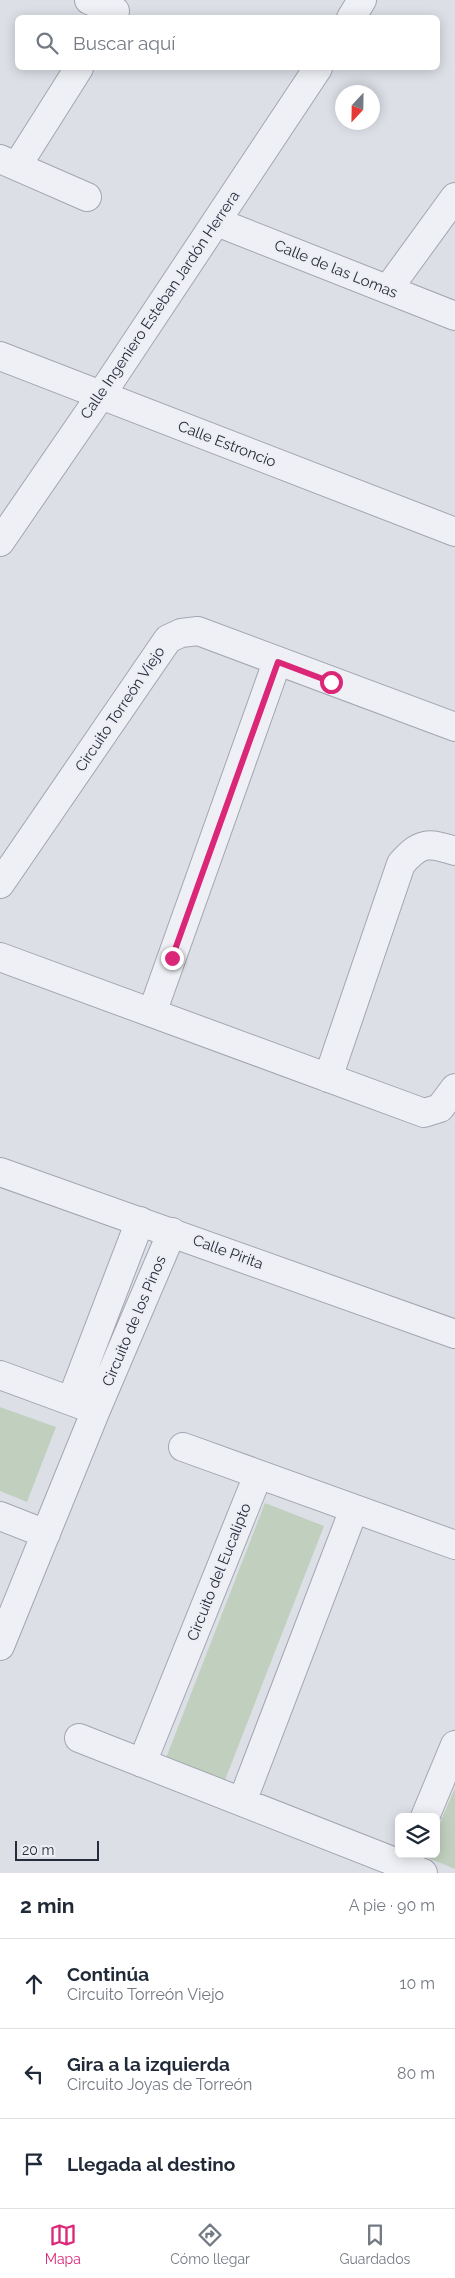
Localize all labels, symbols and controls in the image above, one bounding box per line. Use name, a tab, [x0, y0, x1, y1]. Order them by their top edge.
search box	[15, 15, 440, 70]
icon: search	[33, 29, 61, 57]
text: Buscar aquí	[73, 32, 175, 54]
north arrow	[335, 85, 380, 130]
street label: Calle Ingeniero Esteban Jardón Herrera	[77, 187, 243, 423]
street label: Calle de las Lomas	[272, 236, 400, 302]
street label: Calle Estroncio	[175, 417, 279, 471]
street label: Circuito Torreón Viejo	[71, 643, 169, 775]
route start	[320, 671, 343, 694]
route end	[161, 947, 184, 970]
street label: Calle Pirita	[190, 1231, 266, 1273]
street label: Circuito de los Pinos	[98, 1253, 170, 1389]
street label: Circuito del Eucalipto	[183, 1500, 255, 1643]
map controls	[395, 1813, 440, 1858]
button: layers	[395, 1813, 440, 1858]
scale bar	[15, 1838, 99, 1861]
text: 20 m	[22, 1842, 54, 1858]
text: 2 min	[20, 1893, 74, 1918]
text: A pie · 90 m	[349, 1896, 435, 1915]
text: Continúa	[67, 1963, 149, 1985]
icon: ahead	[20, 1970, 48, 1998]
text: 10 m	[400, 1974, 435, 1993]
text: Circuito Torreón Viejo	[67, 1985, 224, 2004]
text: Gira a la izquierda	[67, 2053, 230, 2075]
icon: left	[20, 2060, 48, 2088]
text: 80 m	[397, 2064, 435, 2083]
text: Circuito Joyas de Torreón	[67, 2075, 252, 2094]
icon: arrive	[20, 2150, 48, 2178]
text: Llegada al destino	[67, 2153, 235, 2175]
tab: Mapa	[45, 2221, 81, 2267]
tab: Cómo llegar	[170, 2221, 250, 2267]
tab: Guardados	[339, 2221, 410, 2267]

